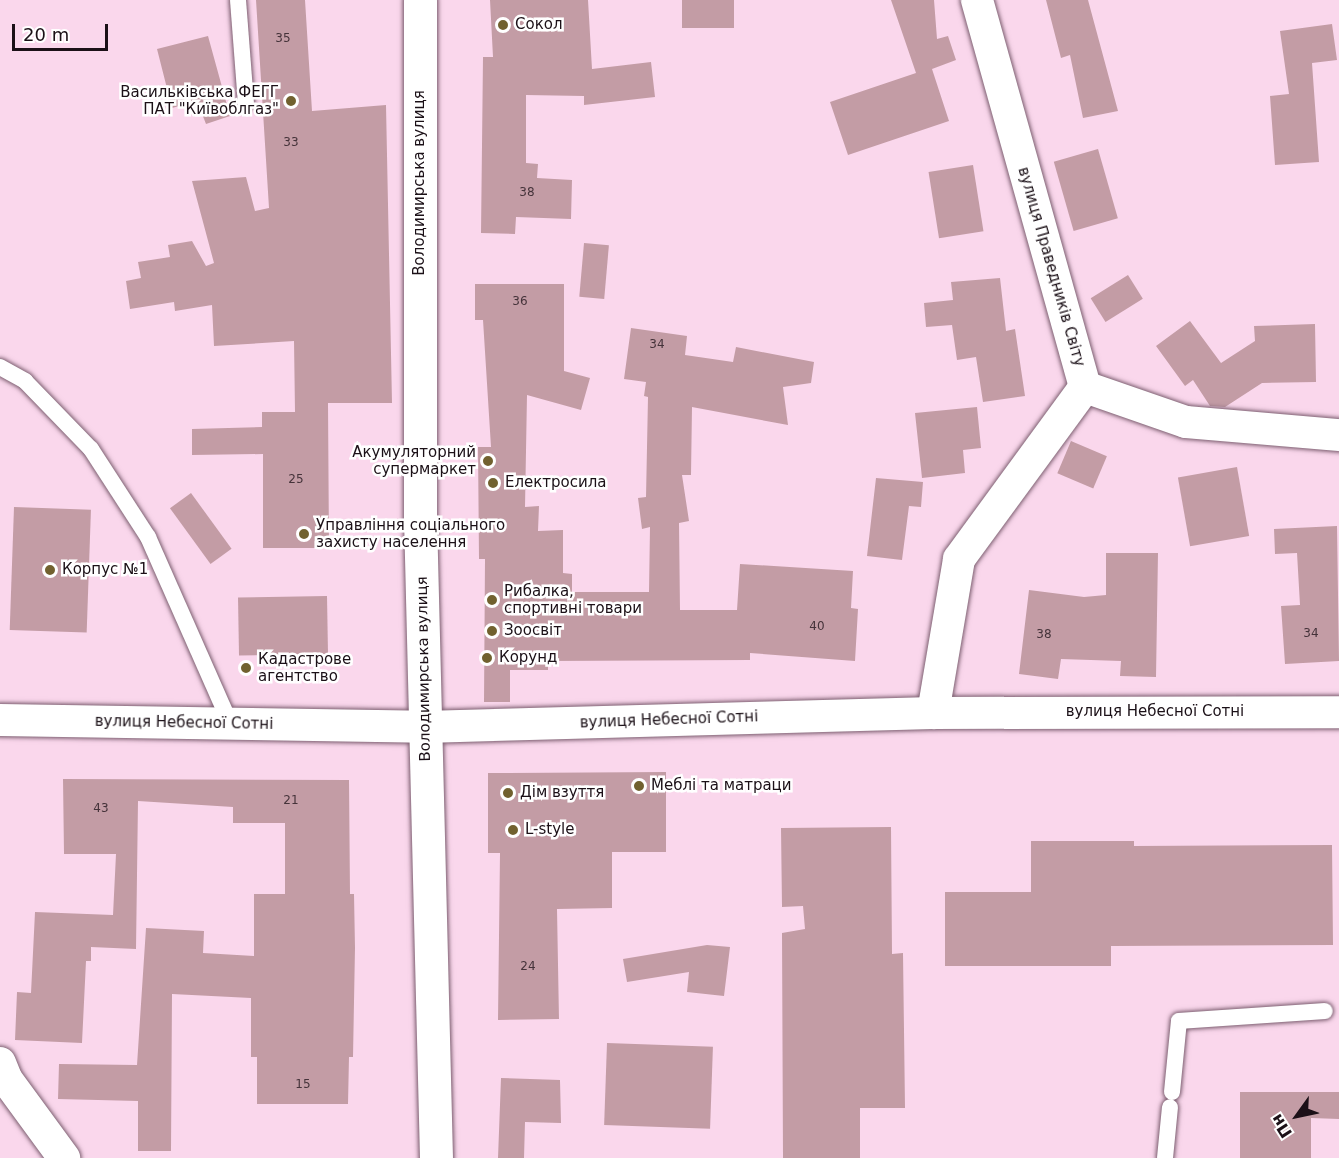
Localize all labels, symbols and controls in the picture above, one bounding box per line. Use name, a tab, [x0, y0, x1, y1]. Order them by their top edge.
scale bar	[15, 12, 111, 50]
place label: Сокол	[515, 16, 562, 34]
marker: Сокол	[496, 18, 510, 32]
text: 20 m	[23, 24, 69, 45]
house number: 35	[275, 32, 291, 46]
place label: Васильківська ФЕГГ ПАТ "Київоблгаз"	[120, 83, 279, 118]
street label: Володимирська вулиця	[411, 90, 429, 276]
marker: Васильківська ФЕГГ ПАТ "Київоблгаз"	[284, 94, 298, 108]
house number: 33	[283, 136, 299, 150]
street label: вулиця Праведників Світу	[1014, 165, 1088, 369]
house number: 38	[519, 186, 535, 200]
house number: 36	[512, 295, 528, 309]
house number: 34	[649, 338, 665, 352]
place label: Акумуляторний супермаркет	[352, 443, 476, 478]
marker: Акумуляторний супермаркет	[481, 454, 495, 468]
house number: 25	[288, 473, 304, 487]
place label: Електросила	[505, 474, 607, 492]
marker: Електросила	[486, 476, 500, 490]
place label: Управління соціального захисту населення	[316, 516, 505, 551]
marker: Управління соціального захисту населення	[297, 527, 311, 541]
place label: Корпус №1	[62, 561, 148, 579]
marker: Корпус №1	[43, 563, 57, 577]
street label: Володимирська вулиця	[413, 576, 435, 762]
place label: Рибалка, спортивні товари	[504, 582, 642, 617]
marker: Рибалка, спортивні товари	[485, 593, 499, 607]
house number: 40	[809, 620, 825, 634]
place label: Зоосвіт	[504, 622, 562, 640]
marker: Зоосвіт	[485, 624, 499, 638]
house number: 34	[1303, 627, 1319, 641]
house number: 38	[1036, 628, 1052, 642]
place label: Корунд	[499, 649, 557, 667]
place label: Кадастрове агентство	[258, 650, 351, 685]
marker: Корунд	[480, 651, 494, 665]
marker: Кадастрове агентство	[239, 661, 253, 675]
street label: вулиця Небесної Сотні	[1066, 703, 1244, 721]
street label: вулиця Небесної Сотні	[579, 708, 759, 732]
street label: вулиця Небесної Сотні	[95, 712, 273, 734]
place label: Меблі та матраци	[651, 777, 792, 795]
marker: Меблі та матраци	[632, 779, 646, 793]
place label: Дім взуття	[520, 784, 604, 802]
marker: Дім взуття	[501, 786, 515, 800]
house number: 21	[283, 794, 299, 808]
house number: 43	[93, 802, 109, 816]
place label: L-style	[525, 821, 574, 839]
marker: L-style	[506, 823, 520, 837]
house number: 24	[520, 960, 536, 974]
house number: 15	[295, 1078, 311, 1092]
north arrow	[1267, 1086, 1327, 1146]
text: Пн	[1267, 1111, 1296, 1142]

